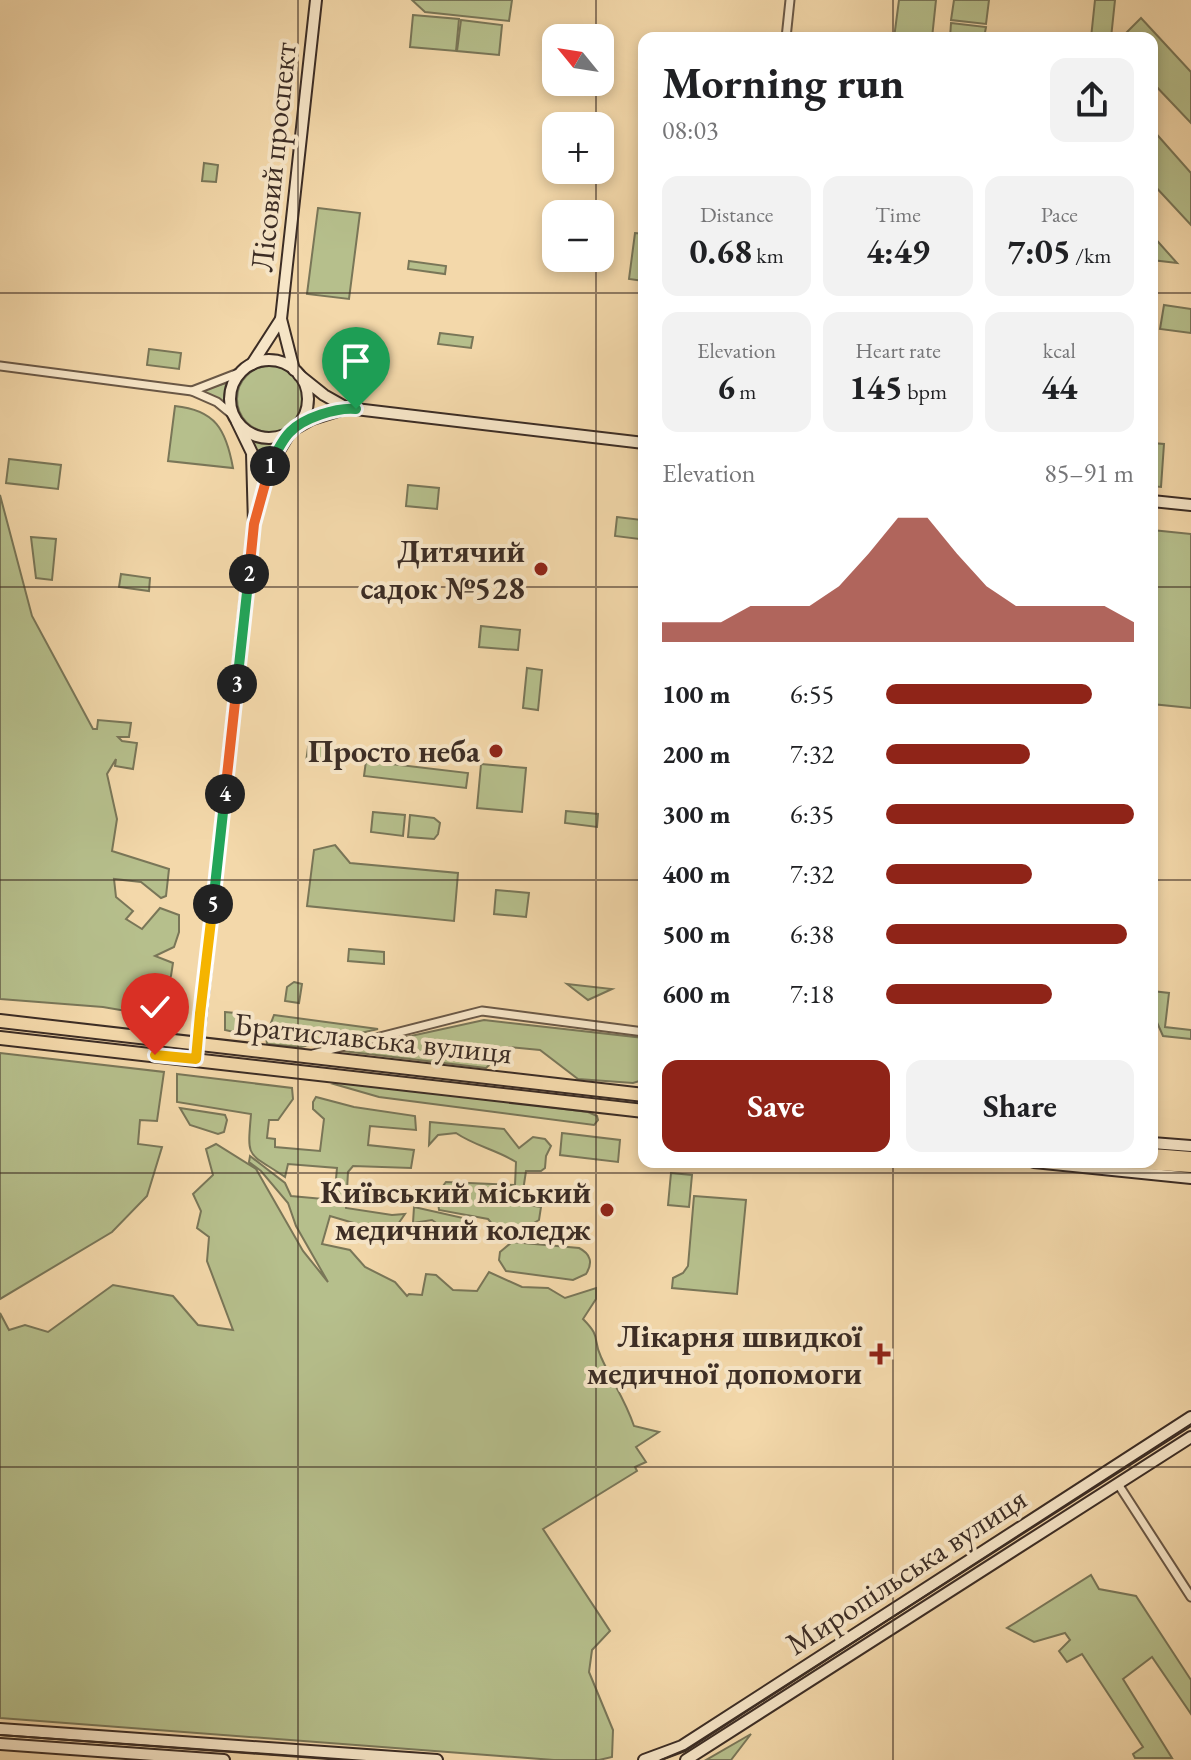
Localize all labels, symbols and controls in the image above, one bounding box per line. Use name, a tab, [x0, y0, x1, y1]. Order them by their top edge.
north arrow	[542, 24, 614, 96]
map controls	[542, 24, 614, 272]
street label: Лісовий проспект	[240, 40, 306, 274]
text: Morning run	[662, 54, 904, 111]
button: share	[1050, 58, 1134, 142]
button: +	[542, 112, 614, 184]
text: 08:03	[662, 113, 718, 147]
button: −	[542, 200, 614, 272]
text: Distance	[700, 200, 773, 229]
text: Time	[875, 200, 921, 229]
text: Pace	[1041, 200, 1078, 229]
text: 0.68	[690, 229, 752, 273]
text: 4:49	[866, 229, 930, 273]
text: 7:05	[1007, 229, 1071, 273]
text: km	[752, 241, 784, 270]
text: /km	[1071, 241, 1111, 270]
pin	[322, 327, 390, 409]
text: Elevation	[697, 336, 776, 365]
text: Heart rate	[855, 336, 941, 365]
text: kcal	[1043, 336, 1076, 365]
icon: arrive	[334, 339, 378, 383]
text: 6	[717, 365, 735, 409]
text: 145	[849, 365, 903, 409]
text: 44	[1041, 365, 1077, 409]
text: m	[735, 377, 756, 406]
text: bpm	[903, 377, 947, 406]
pin: 1	[250, 446, 290, 486]
text: 1	[264, 451, 276, 480]
text: Elevation	[662, 456, 756, 490]
text: 85–91 m	[1044, 456, 1134, 490]
place label: Дитячий садок №528	[360, 530, 525, 609]
pin: 2	[229, 554, 269, 594]
text: 2	[243, 559, 255, 588]
marker: Дитячий садок №528	[532, 560, 550, 578]
pin: 3	[217, 664, 257, 704]
text: 3	[231, 669, 243, 698]
text: 100 m	[662, 677, 730, 711]
text: 6:55	[790, 677, 834, 711]
place label: Просто неба	[308, 730, 481, 772]
text: 200 m	[662, 737, 730, 771]
text: 7:32	[790, 737, 834, 771]
marker: Просто неба	[487, 742, 505, 760]
pin: 4	[205, 774, 245, 814]
text: 4	[219, 779, 231, 808]
text: 300 m	[662, 797, 730, 831]
text: 6:35	[790, 797, 834, 831]
text: 400 m	[662, 857, 730, 891]
text: 7:32	[790, 857, 834, 891]
pin: 5	[193, 884, 233, 924]
text: 5	[207, 889, 219, 918]
text: 500 m	[662, 917, 730, 951]
text: 6:38	[790, 917, 834, 951]
pin	[121, 973, 189, 1055]
text: 600 m	[662, 977, 730, 1011]
text: 7:18	[790, 977, 834, 1011]
icon: check	[133, 985, 177, 1029]
street label: Братиславська вулиця	[232, 1002, 514, 1074]
button: Save	[662, 1060, 890, 1152]
button: Share	[906, 1060, 1134, 1152]
place label: Київський міський медичний коледж	[320, 1171, 591, 1250]
marker: Київський міський медичний коледж	[598, 1201, 616, 1219]
place label: Лікарня швидкої медичної допомоги	[587, 1315, 864, 1394]
marker: Лікарня швидкої медичної допомоги	[869, 1343, 891, 1365]
street label: Миропільська вулиця	[778, 1477, 1034, 1665]

